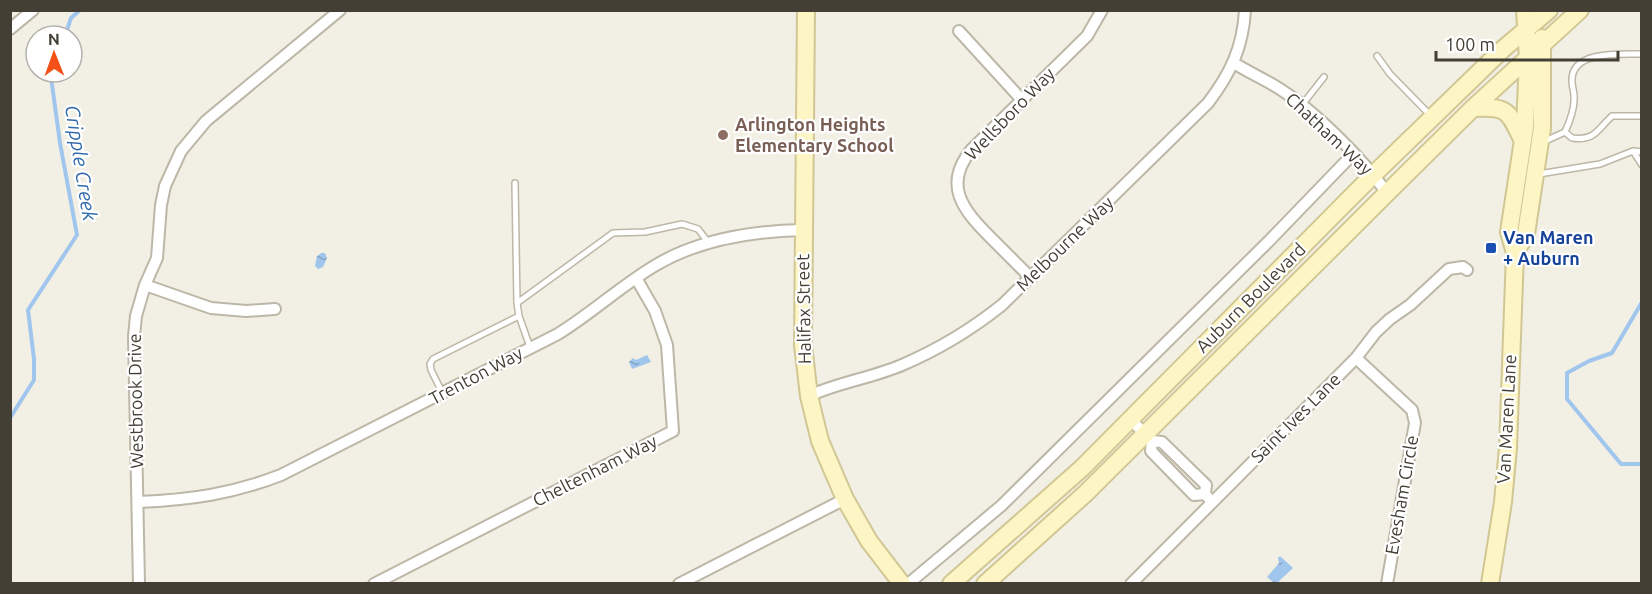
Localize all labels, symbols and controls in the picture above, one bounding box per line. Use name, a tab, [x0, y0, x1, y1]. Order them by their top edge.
north arrow	[24, 24, 84, 84]
scale bar	[1436, 24, 1618, 62]
text: N	[48, 30, 60, 48]
text: 100 m	[1445, 34, 1495, 54]
street label: Wellsboro Way	[960, 63, 1058, 164]
street label: Chatham Way	[1282, 88, 1377, 179]
water label: Cripple Creek	[61, 103, 102, 223]
place label: Arlington Heights Elementary School	[735, 114, 894, 155]
marker: Arlington Heights Elementary School	[716, 128, 730, 142]
street label: Melbourne Way	[1012, 192, 1117, 295]
place label: Van Maren + Auburn	[1503, 227, 1594, 268]
street label: Auburn Boulevard	[1192, 239, 1309, 356]
marker: Van Maren + Auburn	[1484, 241, 1498, 255]
street label: Halifax Street	[792, 254, 814, 364]
street label: Westbrook Drive	[124, 333, 146, 469]
street label: Trenton Way	[426, 342, 526, 408]
street label: Van Maren Lane	[1493, 354, 1519, 484]
street label: Saint Ives Lane	[1246, 368, 1344, 466]
street label: Cheltenham Way	[529, 430, 660, 510]
street label: Evesham Circle	[1381, 434, 1421, 556]

